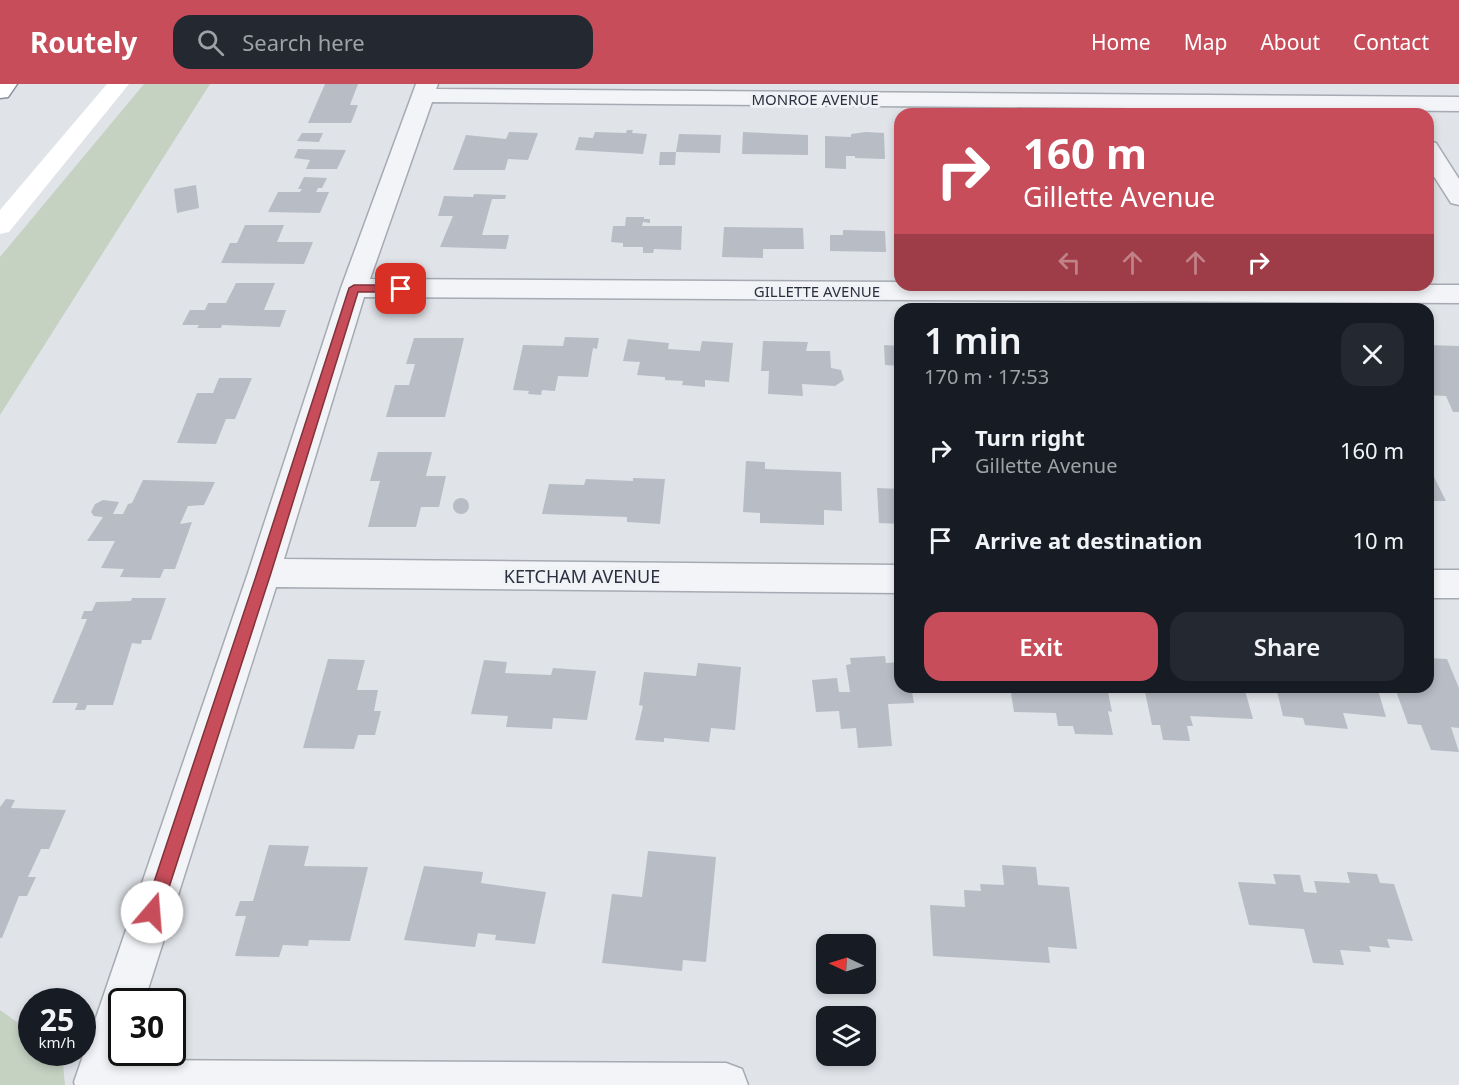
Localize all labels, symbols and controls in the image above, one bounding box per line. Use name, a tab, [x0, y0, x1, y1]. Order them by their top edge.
search box	[173, 15, 593, 69]
text: Routely	[30, 23, 137, 61]
icon: search	[194, 26, 227, 59]
text: Search here	[242, 27, 365, 57]
text: Home	[1091, 28, 1151, 56]
text: Map	[1184, 28, 1227, 56]
text: About	[1260, 28, 1320, 56]
text: Contact	[1353, 28, 1429, 56]
street label: MONROE AVENUE	[751, 89, 879, 109]
text: 160 m	[1023, 124, 1147, 181]
icon: right	[924, 132, 1002, 210]
text: Gillette Avenue	[1023, 178, 1215, 215]
icon: left	[1053, 246, 1086, 279]
icon: ahead	[1116, 246, 1149, 279]
icon: ahead	[1179, 246, 1212, 279]
icon: right	[1242, 246, 1275, 279]
pin	[375, 263, 426, 314]
icon: arrive	[384, 272, 417, 305]
street label: GILLETTE AVENUE	[754, 281, 880, 301]
text: 1 min	[924, 316, 1022, 365]
button: close	[1341, 323, 1404, 386]
text: 170 m · 17:53	[924, 363, 1049, 390]
text: Turn right	[975, 422, 1085, 452]
icon: right	[924, 434, 957, 467]
text: 160 m	[1340, 435, 1404, 465]
text: Gillette Avenue	[975, 452, 1117, 479]
icon: arrive	[924, 524, 957, 557]
text: Arrive at destination	[975, 525, 1202, 555]
text: 10 m	[1353, 525, 1404, 555]
street label: KETCHAM AVENUE	[504, 564, 660, 588]
button: Exit	[924, 612, 1158, 681]
button: Share	[1170, 612, 1404, 681]
position arrow	[120, 880, 184, 944]
north arrow	[816, 934, 876, 994]
map controls	[816, 934, 876, 1066]
speed limit sign: 30	[108, 988, 186, 1066]
text: 25	[40, 999, 74, 1040]
button: layers	[816, 1006, 876, 1066]
text: km/h	[39, 1032, 75, 1052]

